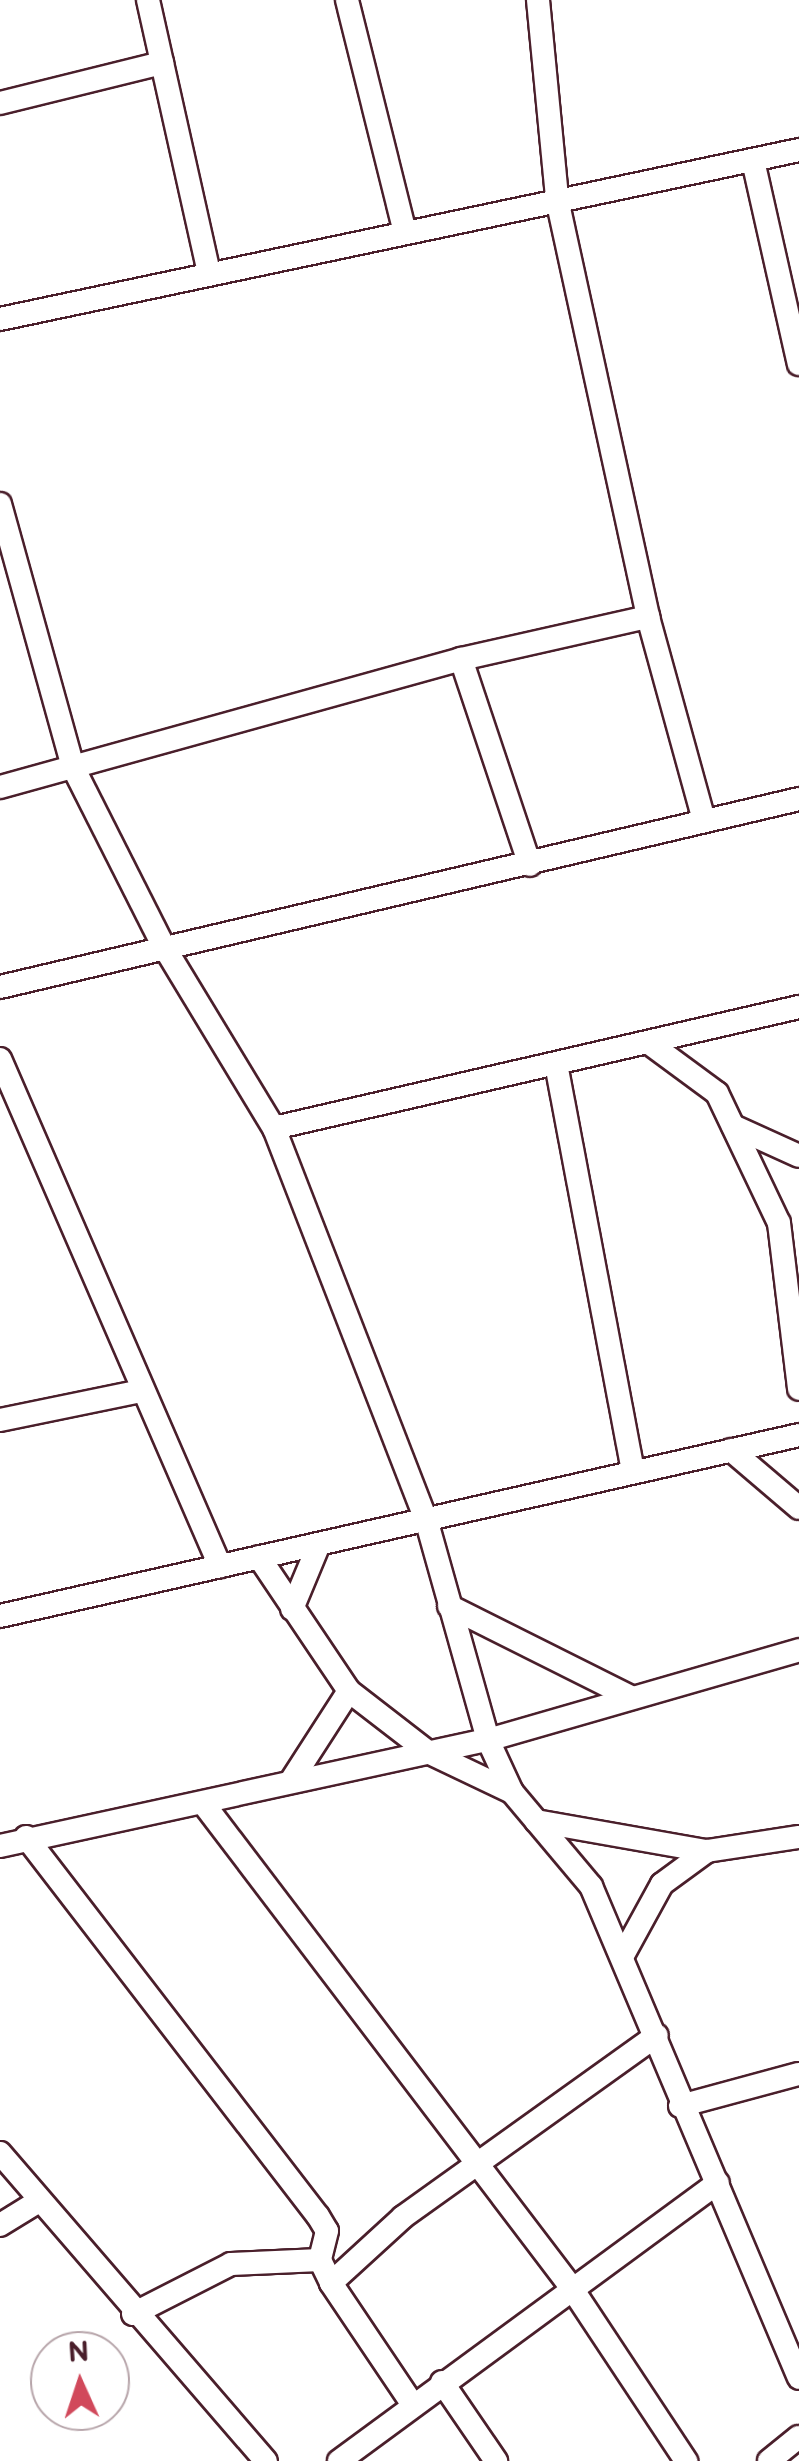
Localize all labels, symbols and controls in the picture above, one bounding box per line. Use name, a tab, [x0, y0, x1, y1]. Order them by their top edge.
north arrow	[30, 2331, 130, 2431]
text: N	[67, 2336, 90, 2370]

